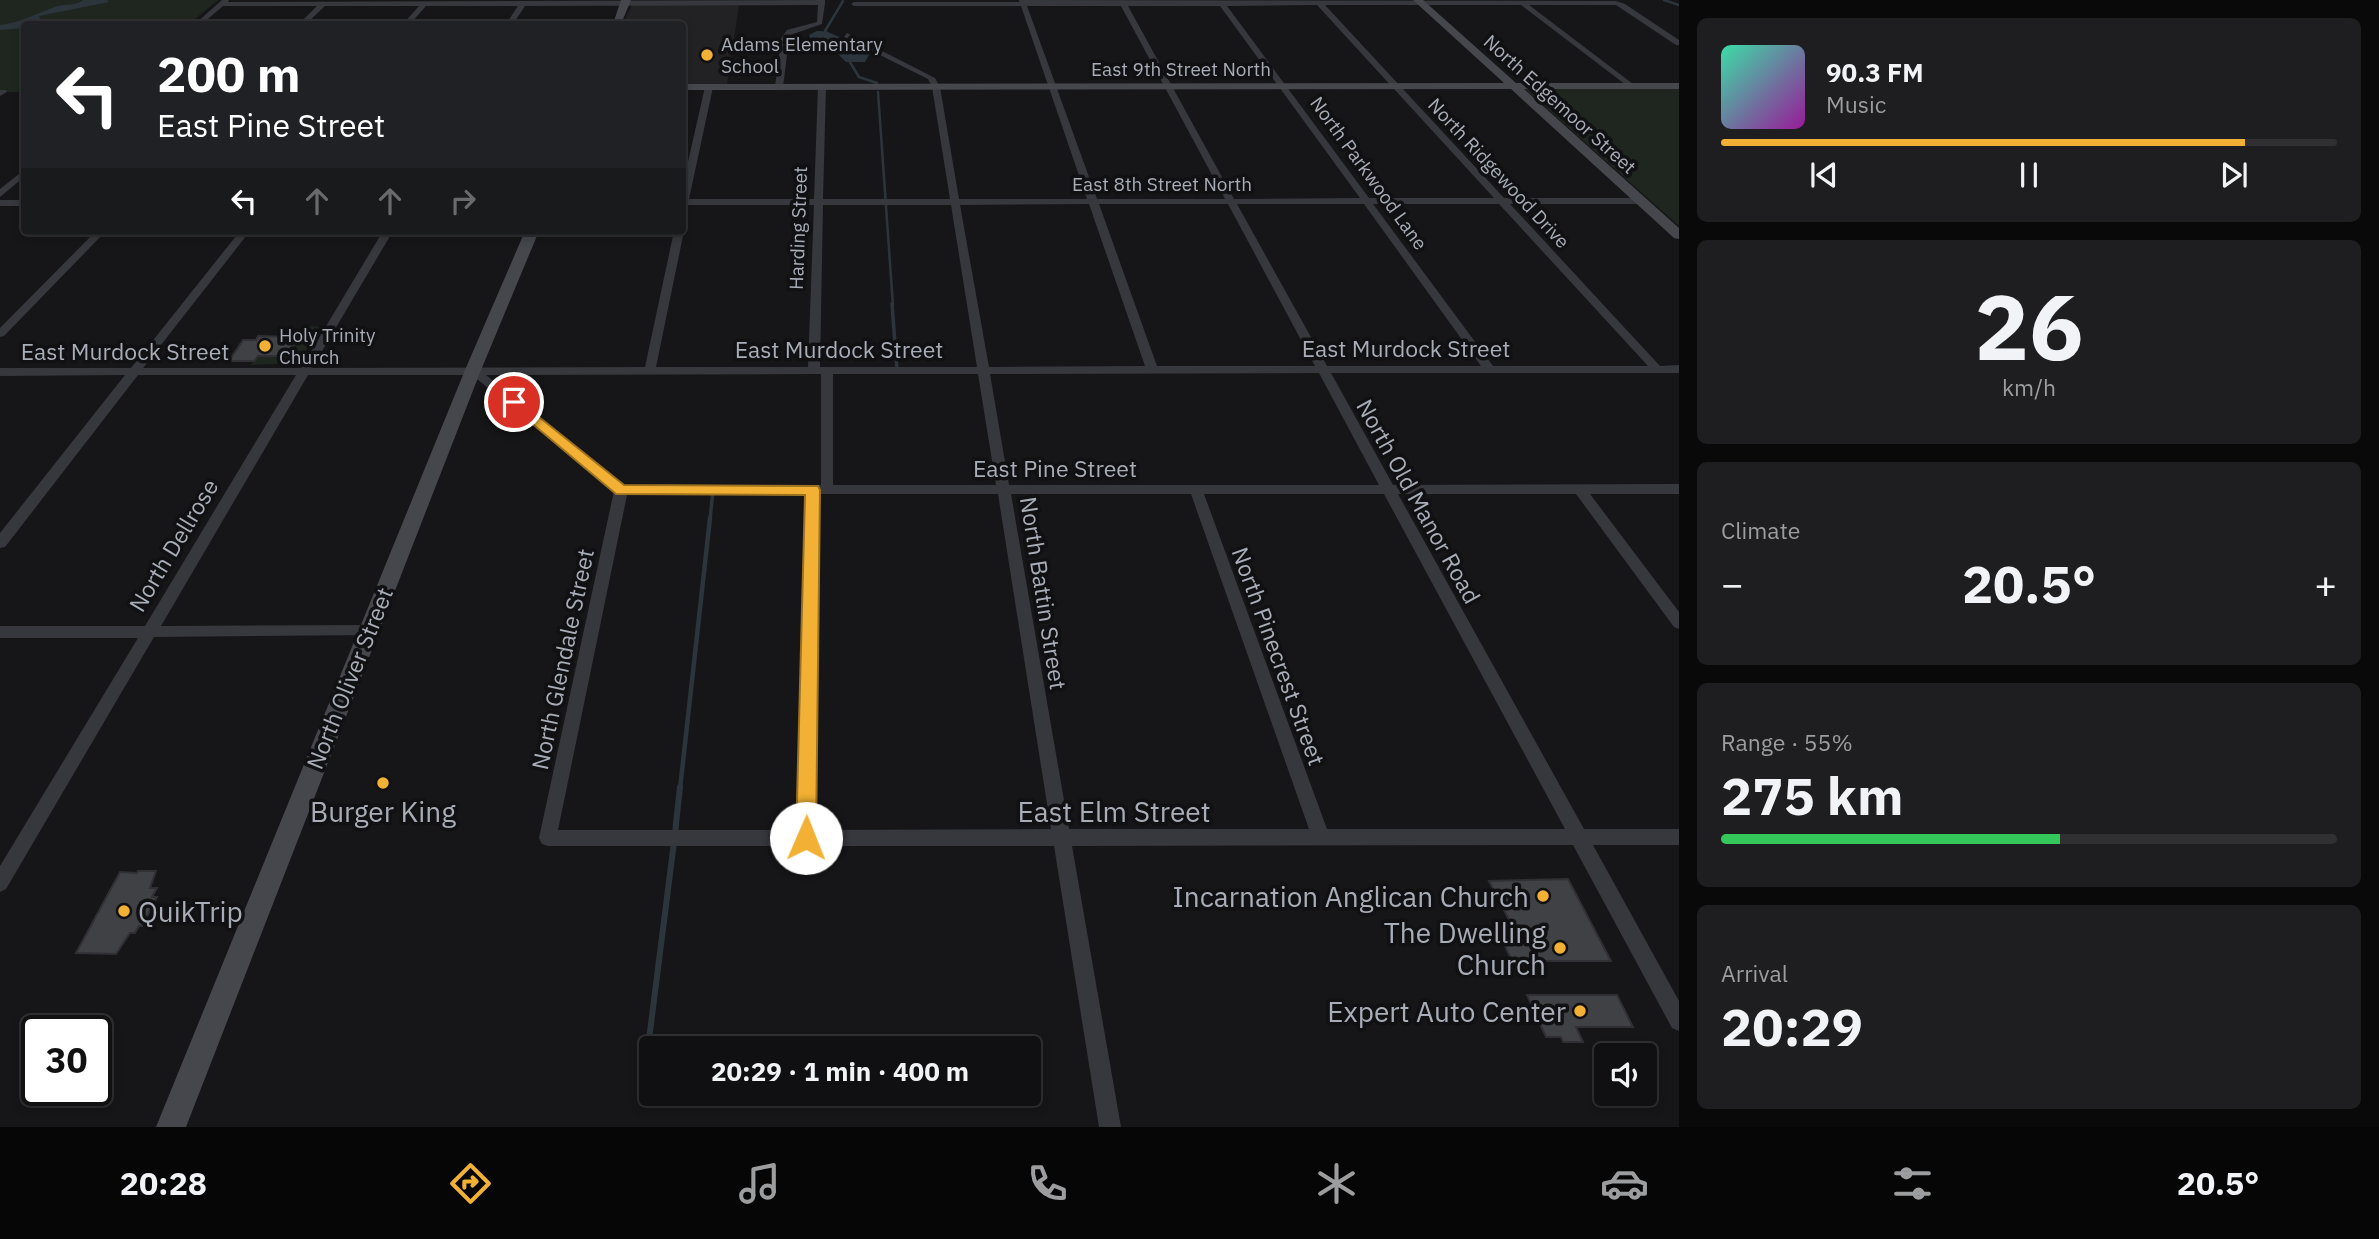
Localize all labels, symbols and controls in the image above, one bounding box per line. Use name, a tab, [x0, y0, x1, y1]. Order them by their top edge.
street label: North Edgemoor Street	[1479, 29, 1641, 179]
place label: Adams Elementary School	[721, 32, 883, 78]
text: 200 m	[157, 42, 301, 105]
marker: Adams Elementary School	[699, 47, 715, 63]
icon: left	[42, 49, 133, 140]
text: 90.3 FM	[1826, 55, 1924, 89]
street label: East 9th Street North	[1091, 57, 1271, 81]
text: Music	[1826, 89, 1886, 119]
street label: North Parkwood Lane	[1305, 92, 1433, 254]
street label: North Ridgewood Drive	[1423, 93, 1575, 253]
text: East Pine Street	[157, 104, 385, 146]
icon: previous	[1805, 156, 1843, 194]
icon: pause	[2010, 156, 2048, 194]
icon: next	[2215, 156, 2253, 194]
street label: Harding Street	[784, 166, 812, 290]
street label: East 8th Street North	[1072, 172, 1252, 196]
icon: left	[225, 182, 263, 220]
icon: ahead	[298, 182, 336, 220]
icon: ahead	[371, 182, 409, 220]
icon: right	[444, 182, 482, 220]
text: 26	[1974, 267, 2084, 385]
place label: Holy Trinity Church	[279, 323, 376, 369]
street label: East Murdock Street	[1302, 333, 1510, 363]
street label: East Murdock Street	[735, 334, 943, 364]
street label: East Murdock Street	[21, 336, 229, 366]
marker: Holy Trinity Church	[257, 338, 273, 354]
pin	[484, 372, 544, 432]
text: km/h	[2002, 372, 2056, 402]
icon: arrive	[495, 383, 533, 421]
street label: North Old Manor Road	[1350, 393, 1488, 609]
street label: East Pine Street	[973, 453, 1137, 483]
street label: North Dellrose	[122, 473, 224, 617]
street label: North Battin Street	[1014, 494, 1074, 692]
text: Climate	[1721, 515, 1800, 545]
street label: North Pinecrest Street	[1226, 543, 1332, 769]
street label: North Glendale Street	[524, 546, 600, 772]
text: 20.5°	[1962, 550, 2096, 617]
text: −	[1721, 559, 1744, 608]
text: +	[2314, 559, 2337, 608]
street label: North Oliver Street	[299, 583, 399, 773]
text: Range · 55%	[1721, 727, 1853, 757]
text: 275 km	[1721, 762, 1903, 829]
marker: Burger King	[375, 775, 391, 791]
place label: Burger King	[310, 793, 456, 830]
street label: East Elm Street	[1018, 793, 1210, 830]
position arrow	[769, 801, 843, 875]
place label: Incarnation Anglican Church	[1173, 878, 1529, 915]
marker: Incarnation Anglican Church	[1535, 888, 1551, 904]
place label: QuikTrip	[138, 893, 243, 930]
marker: QuikTrip	[116, 903, 132, 919]
place label: The Dwelling Church	[1384, 914, 1546, 983]
marker: The Dwelling Church	[1552, 940, 1568, 956]
text: Arrival	[1721, 958, 1788, 988]
place label: Expert Auto Center	[1327, 993, 1566, 1030]
text: 20:29	[1721, 993, 1863, 1060]
marker: Expert Auto Center	[1572, 1003, 1588, 1019]
speed limit sign: 30	[21, 1015, 112, 1106]
map controls	[1594, 1043, 1657, 1106]
button: sound	[1594, 1043, 1657, 1106]
text: 20:29 · 1 min · 400 m	[711, 1054, 969, 1088]
icon: directions	[446, 1159, 495, 1208]
icon: music	[735, 1159, 784, 1208]
icon: phone	[1023, 1159, 1072, 1208]
icon: climate	[1312, 1159, 1361, 1208]
icon: car	[1600, 1159, 1649, 1208]
icon: filters	[1888, 1159, 1937, 1208]
text: 20:28	[120, 1162, 207, 1204]
text: 20.5°	[2177, 1162, 2259, 1204]

